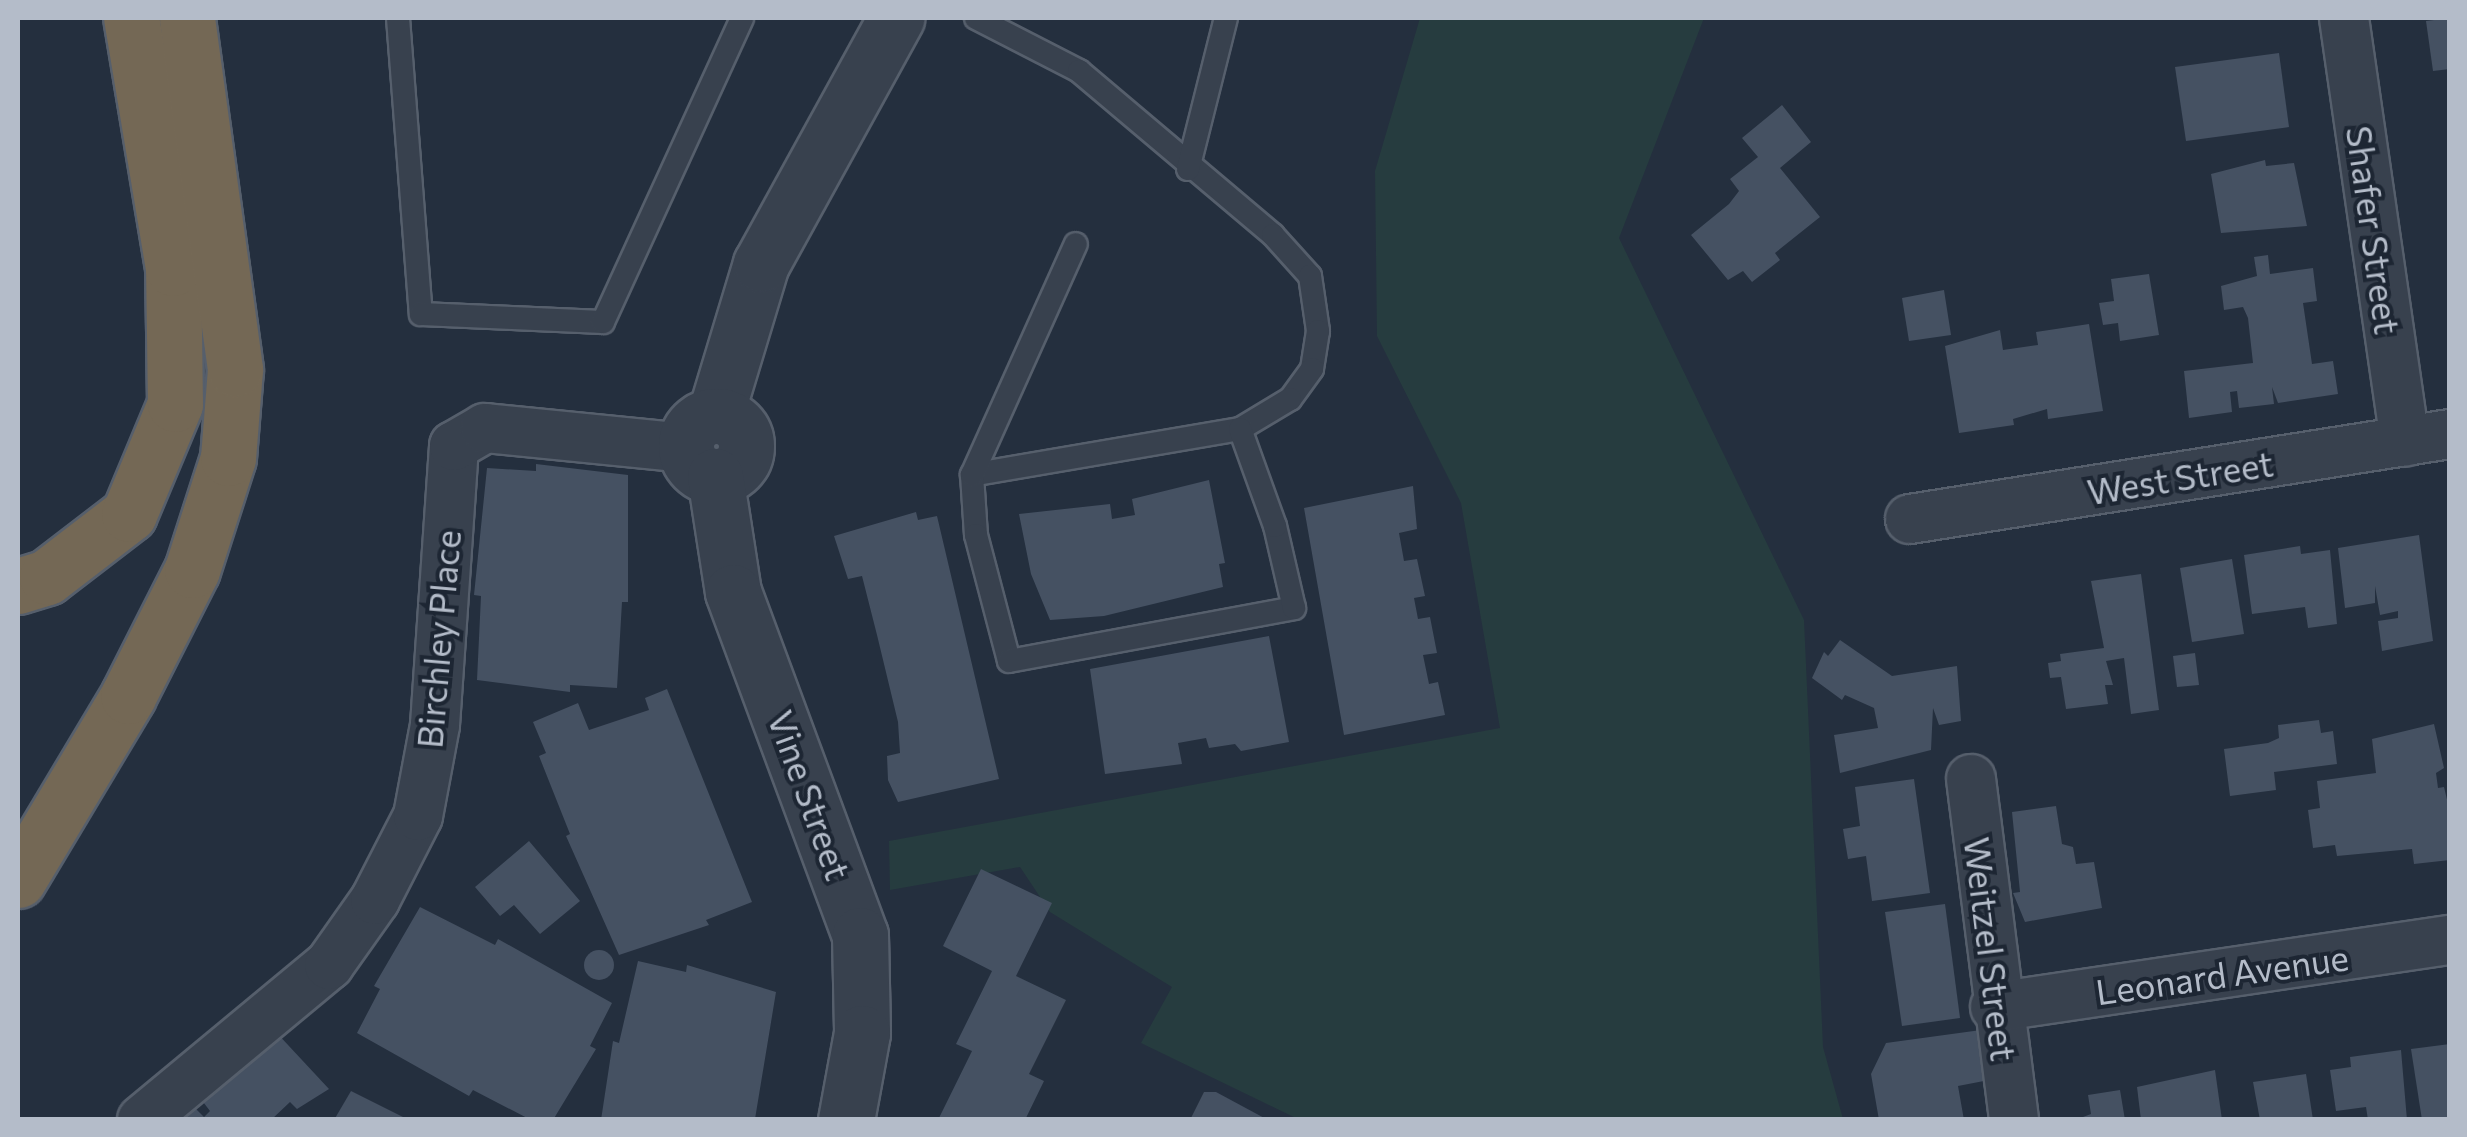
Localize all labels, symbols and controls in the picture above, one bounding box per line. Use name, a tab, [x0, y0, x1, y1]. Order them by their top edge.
street label: Shafer Street	[2339, 123, 2409, 337]
street label: West Street	[2084, 442, 2276, 512]
street label: Birchley Place	[408, 528, 468, 750]
street label: Vine Street	[760, 705, 860, 885]
street label: Weitzel Street	[1956, 835, 2026, 1063]
street label: Leonard Avenue	[2093, 935, 2351, 1013]

